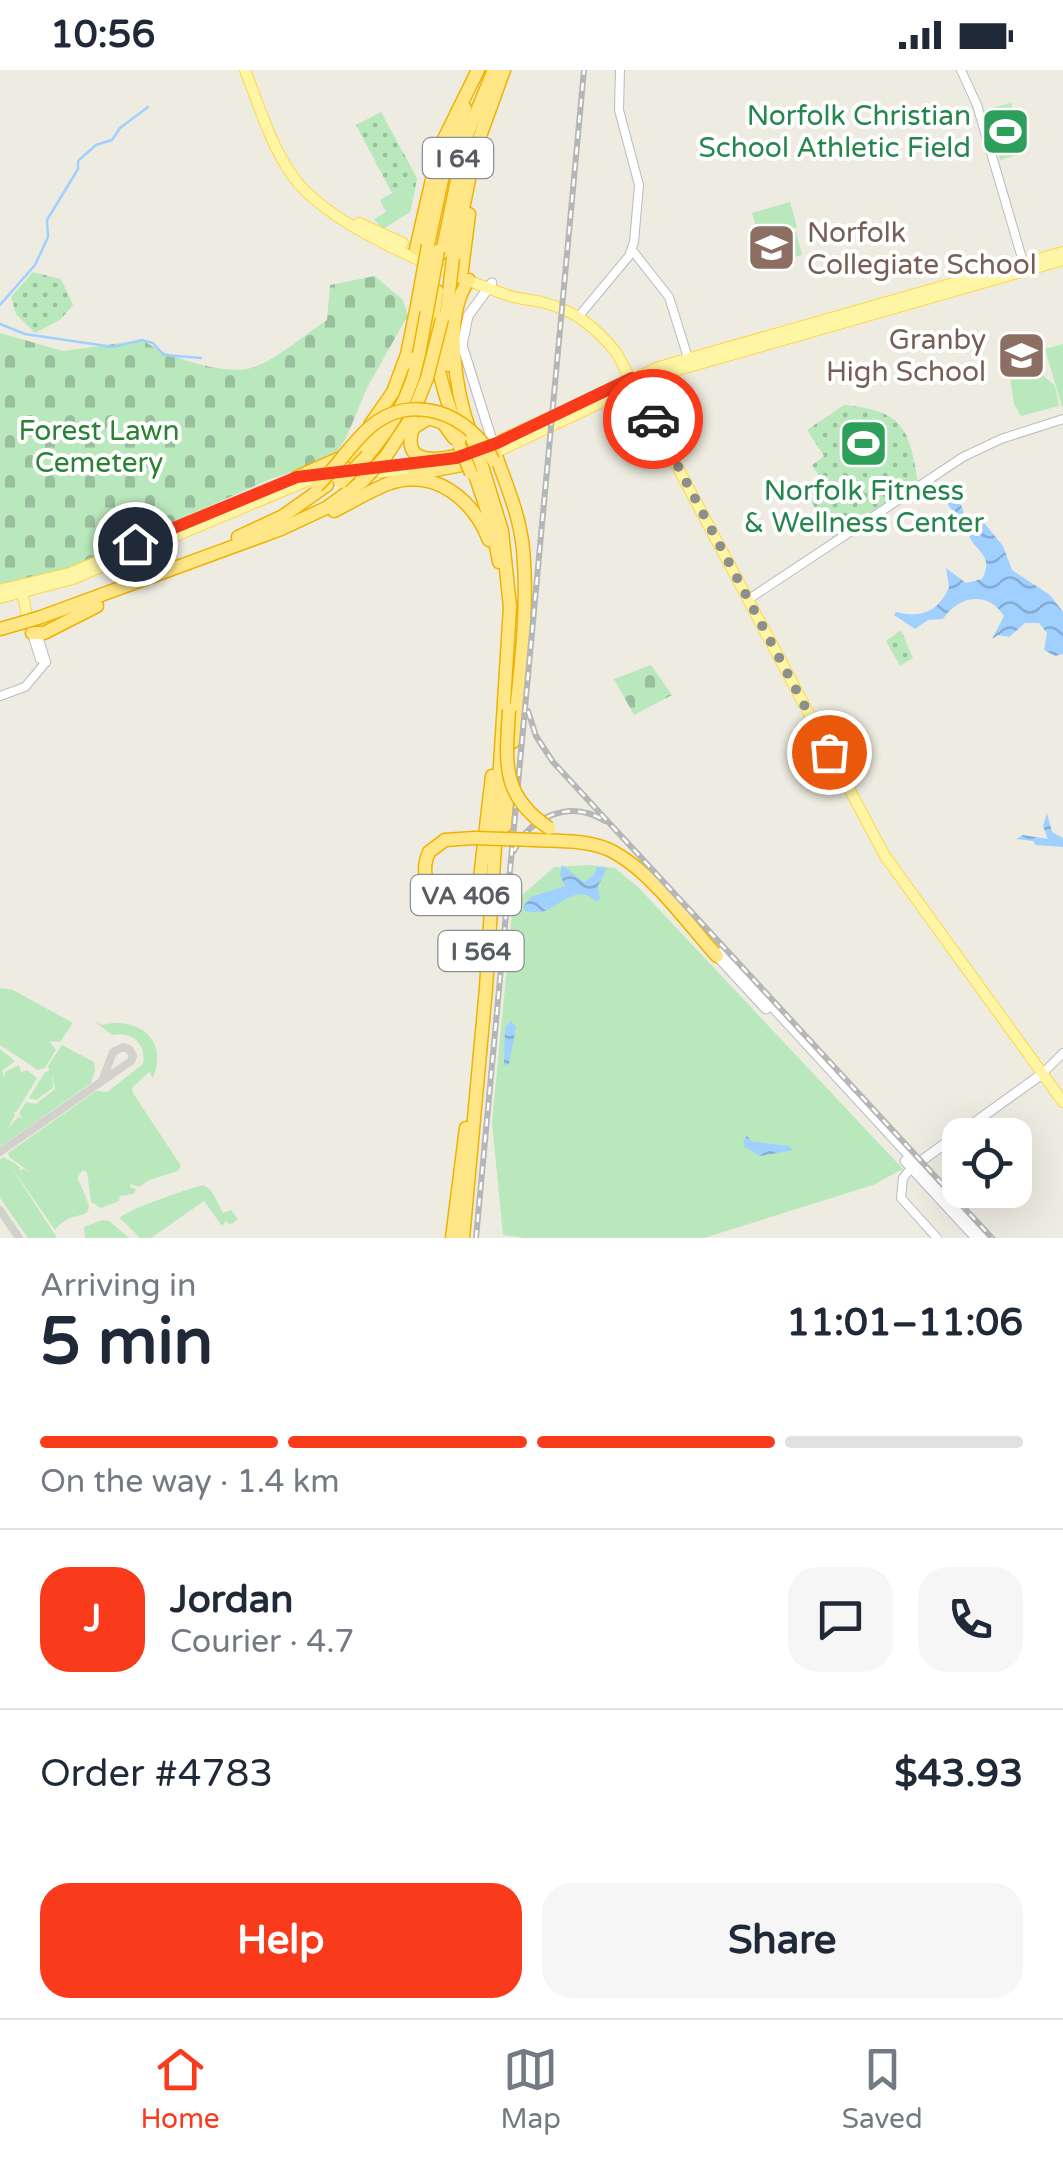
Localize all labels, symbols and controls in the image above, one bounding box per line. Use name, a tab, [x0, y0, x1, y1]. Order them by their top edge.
text: 10:56	[50, 12, 155, 58]
place label: Norfolk Christian School Athletic Field	[699, 99, 971, 165]
sports icon: Norfolk Christian School Athletic Field	[980, 105, 1032, 157]
road number: I 64	[423, 138, 493, 178]
place label: Norfolk Collegiate School	[807, 216, 1037, 282]
school or university icon: Norfolk Collegiate School	[746, 222, 798, 274]
place label: Granby High School	[826, 323, 986, 389]
school or university icon: Granby High School	[995, 329, 1047, 381]
courier	[603, 369, 703, 469]
icon: car	[626, 392, 681, 447]
park label: Forest Lawn Cemetery	[18, 414, 180, 480]
sports icon: Norfolk Fitness & Wellness Center	[838, 417, 890, 469]
place label: Norfolk Fitness & Wellness Center	[744, 474, 984, 540]
pin	[93, 502, 178, 587]
icon: home	[108, 517, 163, 572]
pin	[787, 710, 872, 795]
icon: bag	[802, 725, 857, 780]
road number: VA 406	[411, 875, 521, 915]
road number: I 564	[438, 931, 524, 971]
map controls	[942, 1118, 1032, 1208]
button: locate	[942, 1118, 1032, 1208]
text: Arriving in	[40, 1267, 197, 1305]
text: 11:01–11:06	[786, 1300, 1023, 1346]
text: 5 min	[40, 1303, 213, 1382]
text: On the way · 1.4 km	[40, 1463, 340, 1501]
button: chat	[788, 1567, 893, 1672]
button: phone	[918, 1567, 1023, 1672]
text: Jordan	[170, 1577, 293, 1623]
text: J	[84, 1596, 101, 1642]
text: Courier · 4.7	[170, 1623, 354, 1661]
text: Order #4783	[40, 1751, 273, 1797]
text: $43.93	[894, 1751, 1023, 1797]
button: Help	[40, 1883, 522, 1998]
button: Share	[542, 1883, 1023, 1998]
tab: Home	[140, 2042, 220, 2136]
tab: Map	[500, 2042, 561, 2136]
tab: Saved	[842, 2042, 923, 2136]

